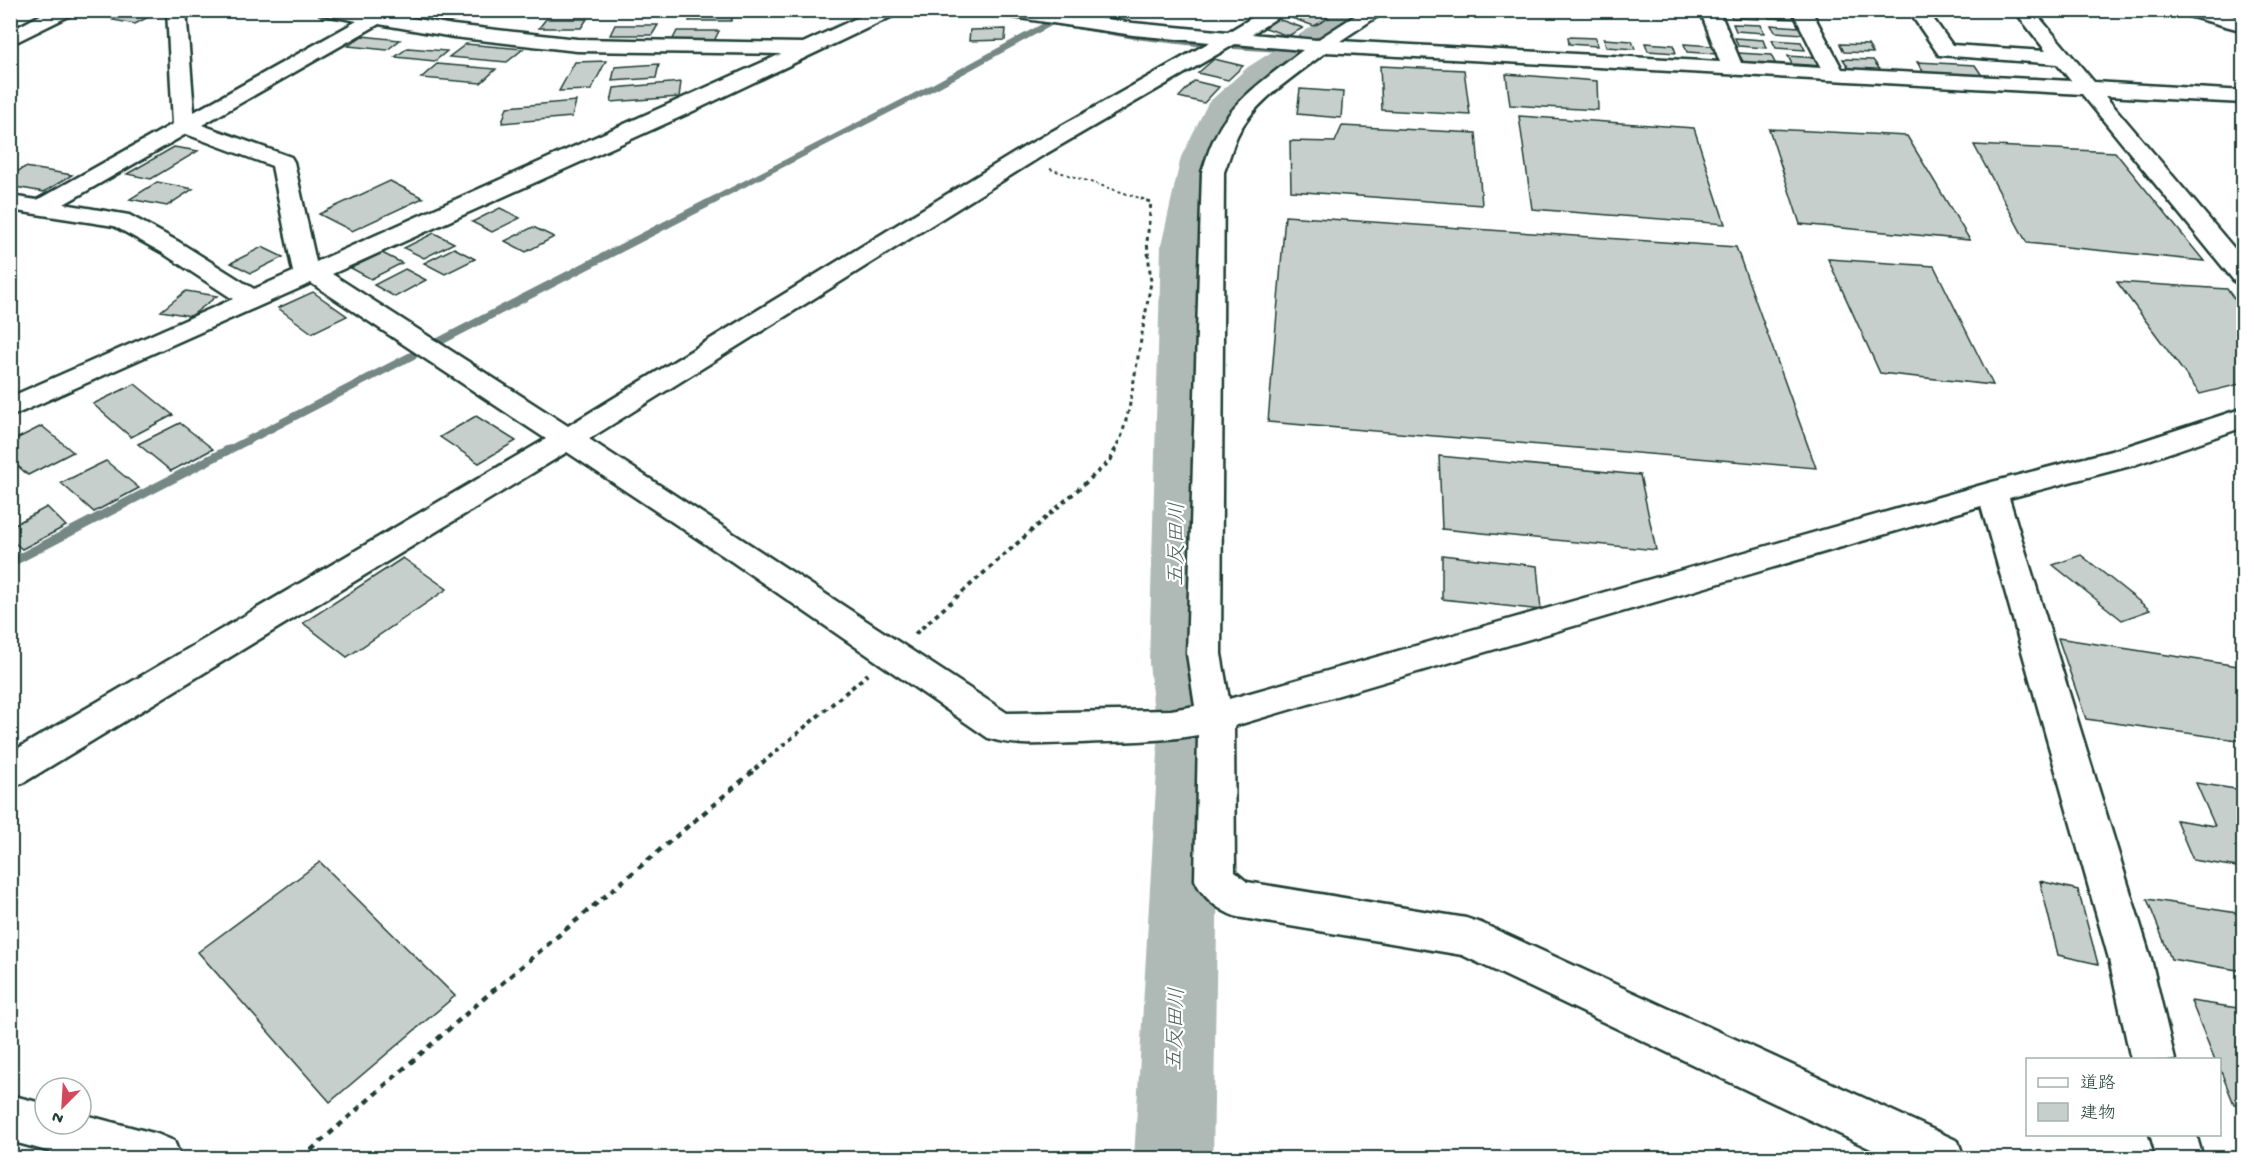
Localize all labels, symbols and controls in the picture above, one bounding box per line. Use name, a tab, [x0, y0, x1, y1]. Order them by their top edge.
water label: 五反田川	[1165, 502, 1192, 586]
water label: 五反田川	[1163, 987, 1192, 1071]
legend	[2026, 1058, 2221, 1136]
text: 道路	[2080, 1073, 2116, 1095]
north arrow	[33, 1076, 93, 1136]
text: 建物	[2080, 1103, 2116, 1125]
text: N	[49, 1105, 67, 1127]

